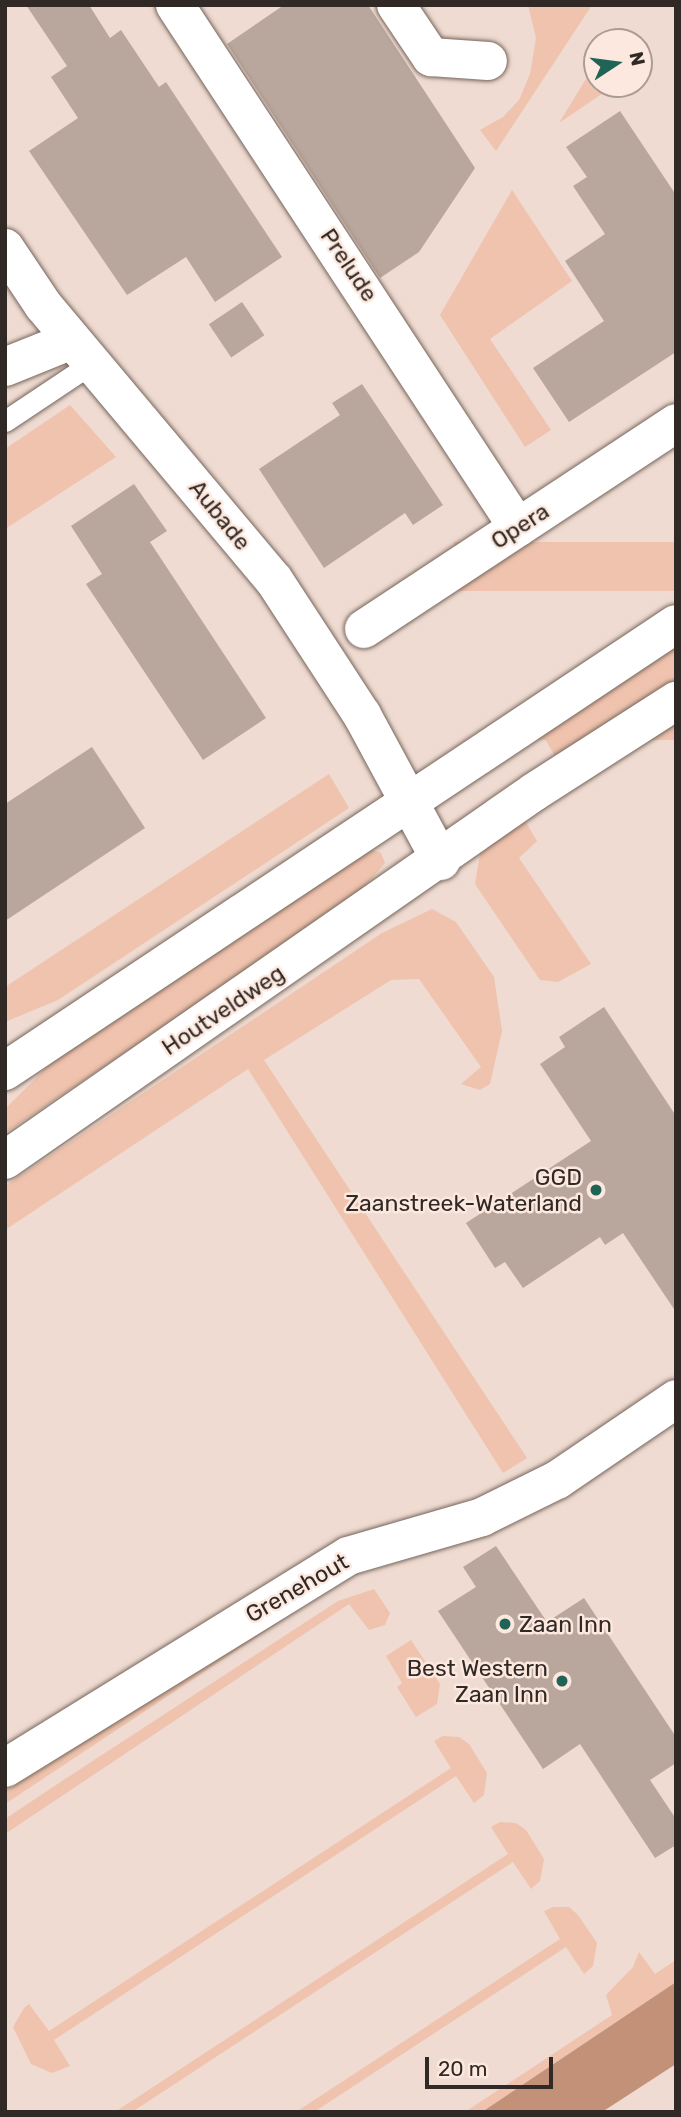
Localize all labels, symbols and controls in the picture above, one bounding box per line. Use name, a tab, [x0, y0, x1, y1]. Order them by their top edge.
north arrow	[583, 28, 653, 98]
text: N	[624, 49, 650, 68]
street label: Prelude	[315, 223, 383, 307]
street label: Aubade	[183, 474, 257, 556]
street label: Opera	[486, 497, 554, 555]
street label: Houtveldweg	[157, 959, 289, 1061]
place label: GGD Zaanstreek-Waterland	[345, 1163, 582, 1217]
marker: GGD Zaanstreek-Waterland	[588, 1182, 604, 1198]
street label: Grenehout	[241, 1548, 353, 1628]
place label: Zaan Inn	[519, 1610, 612, 1638]
marker: Zaan Inn	[497, 1616, 513, 1632]
place label: Best Western Zaan Inn	[406, 1654, 548, 1708]
marker: Best Western Zaan Inn	[554, 1673, 570, 1689]
scale bar	[429, 2044, 557, 2088]
text: 20 m	[438, 2056, 487, 2081]

